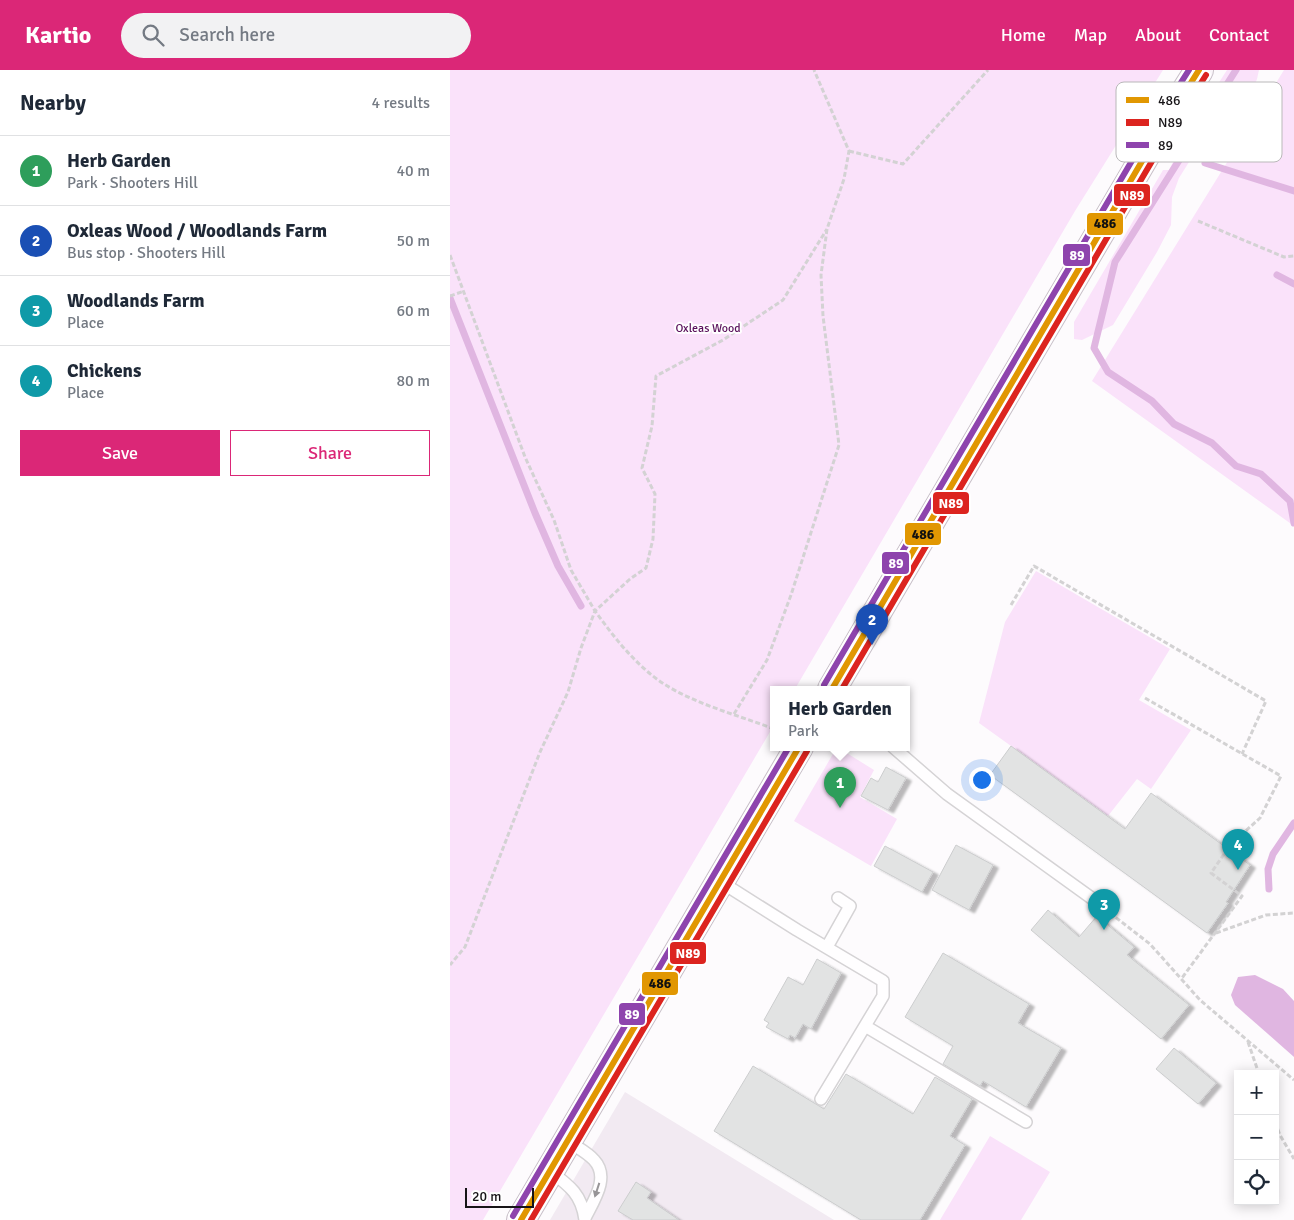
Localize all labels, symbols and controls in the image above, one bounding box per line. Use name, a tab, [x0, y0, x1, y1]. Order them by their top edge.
search box	[121, 13, 471, 58]
text: Kartio	[25, 20, 91, 50]
icon: search	[139, 21, 167, 49]
text: Search here	[179, 23, 275, 47]
text: Home	[1001, 24, 1046, 46]
text: Map	[1074, 24, 1107, 46]
text: About	[1135, 24, 1181, 46]
text: Contact	[1209, 24, 1269, 46]
legend	[1116, 82, 1282, 162]
text: Nearby	[20, 90, 86, 116]
text: 486	[1158, 92, 1181, 109]
text: 4 results	[371, 93, 430, 113]
text: N89	[1158, 114, 1183, 131]
text: 89	[1158, 137, 1173, 154]
text: Herb Garden	[67, 149, 171, 173]
text: 1	[32, 161, 40, 181]
text: 40 m	[396, 161, 430, 181]
text: Park · Shooters Hill	[67, 173, 198, 193]
line badge: N89	[1113, 183, 1151, 207]
text: N89	[1120, 187, 1145, 204]
line badge: 486	[1086, 212, 1124, 236]
text: 486	[1094, 215, 1117, 232]
text: Oxleas Wood / Woodlands Farm	[67, 219, 327, 243]
text: 2	[32, 231, 40, 251]
text: 50 m	[396, 231, 430, 251]
text: Bus stop · Shooters Hill	[67, 243, 225, 263]
line badge: 89	[1062, 243, 1091, 267]
text: 89	[1069, 247, 1085, 264]
text: Woodlands Farm	[67, 289, 205, 313]
text: 3	[32, 301, 40, 321]
text: 60 m	[396, 301, 430, 321]
text: Place	[67, 313, 104, 333]
park label: Oxleas Wood	[675, 321, 741, 336]
text: Chickens	[67, 359, 141, 383]
text: 4	[32, 371, 40, 391]
text: 80 m	[396, 371, 430, 391]
text: Place	[67, 383, 104, 403]
button: Save	[20, 430, 220, 476]
button: Share	[230, 430, 430, 476]
line badge: N89	[932, 491, 970, 515]
text: N89	[939, 495, 964, 512]
line badge: 486	[904, 522, 942, 546]
text: 486	[912, 526, 935, 543]
line badge: 89	[881, 551, 910, 575]
text: 89	[888, 555, 904, 572]
pin: 2	[856, 604, 888, 645]
popup	[770, 686, 910, 751]
text: Herb Garden	[788, 697, 892, 721]
text: Park	[788, 721, 819, 741]
pin: 1	[824, 767, 856, 808]
your location	[969, 767, 995, 793]
pin: 4	[1222, 829, 1254, 870]
pin: 3	[1088, 889, 1120, 930]
line badge: N89	[669, 941, 707, 965]
text: N89	[676, 945, 701, 962]
line badge: 486	[641, 971, 679, 996]
text: 486	[649, 975, 672, 992]
line badge: 89	[618, 1002, 646, 1026]
text: 89	[624, 1006, 640, 1023]
map controls	[1234, 1070, 1279, 1205]
button: +	[1234, 1070, 1279, 1115]
button: −	[1234, 1115, 1279, 1160]
button: locate	[1234, 1160, 1279, 1205]
one-way arrow	[593, 1183, 601, 1198]
scale bar	[465, 1185, 534, 1208]
text: 20 m	[472, 1188, 501, 1205]

